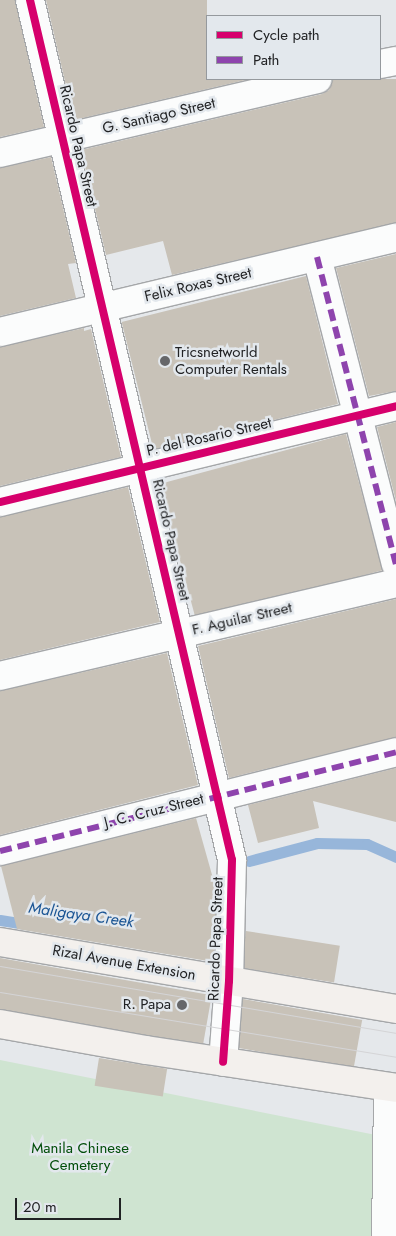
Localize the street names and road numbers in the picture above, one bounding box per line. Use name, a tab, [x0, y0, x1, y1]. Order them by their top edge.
street label: Ricardo Papa Street	[55, 84, 101, 208]
street label: G. Santiago Street	[101, 94, 217, 138]
street label: Felix Roxas Street	[143, 264, 253, 306]
street label: P. del Rosario Street	[145, 414, 273, 460]
street label: Ricardo Papa Street	[148, 478, 194, 602]
street label: F. Aguilar Street	[190, 599, 294, 639]
street label: J. C. Cruz Street	[102, 790, 206, 832]
street label: Ricardo Papa Street	[205, 877, 227, 1001]
street label: Rizal Avenue Extension	[51, 942, 197, 984]

